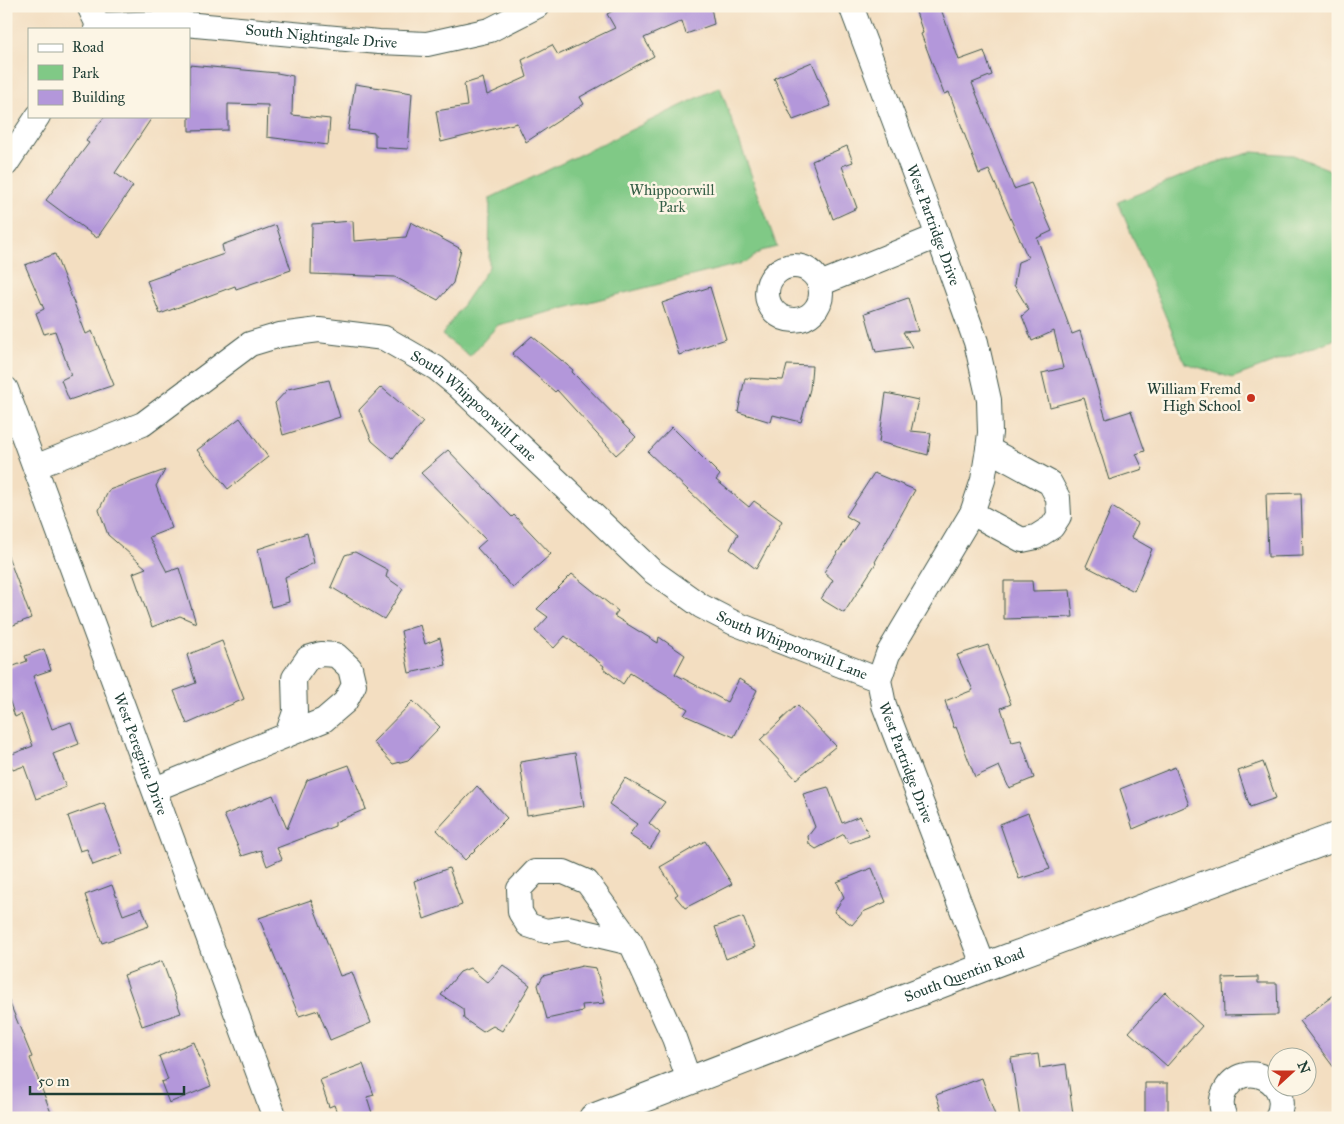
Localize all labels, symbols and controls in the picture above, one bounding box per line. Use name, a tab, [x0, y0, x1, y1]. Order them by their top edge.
street label: South Nightingale Drive	[245, 21, 398, 52]
legend	[28, 28, 190, 118]
text: Road	[72, 38, 104, 56]
text: Park	[72, 64, 99, 82]
text: Building	[72, 88, 126, 106]
street label: West Partridge Drive	[903, 162, 964, 288]
park label: Whippoorwill Park	[630, 181, 715, 216]
street label: South Whippoorwill Lane	[408, 346, 540, 465]
place label: William Fremd High School	[1147, 380, 1242, 415]
marker: William Fremd High School	[1245, 392, 1257, 404]
street label: South Whippoorwill Lane	[713, 607, 870, 684]
street label: West Peregrine Drive	[110, 690, 171, 818]
street label: West Partridge Drive	[875, 700, 937, 826]
street label: South Quentin Road	[902, 944, 1027, 1006]
north arrow	[1266, 1046, 1316, 1096]
text: N	[1294, 1059, 1314, 1076]
scale bar	[30, 1064, 184, 1096]
text: 50 m	[38, 1072, 70, 1090]

